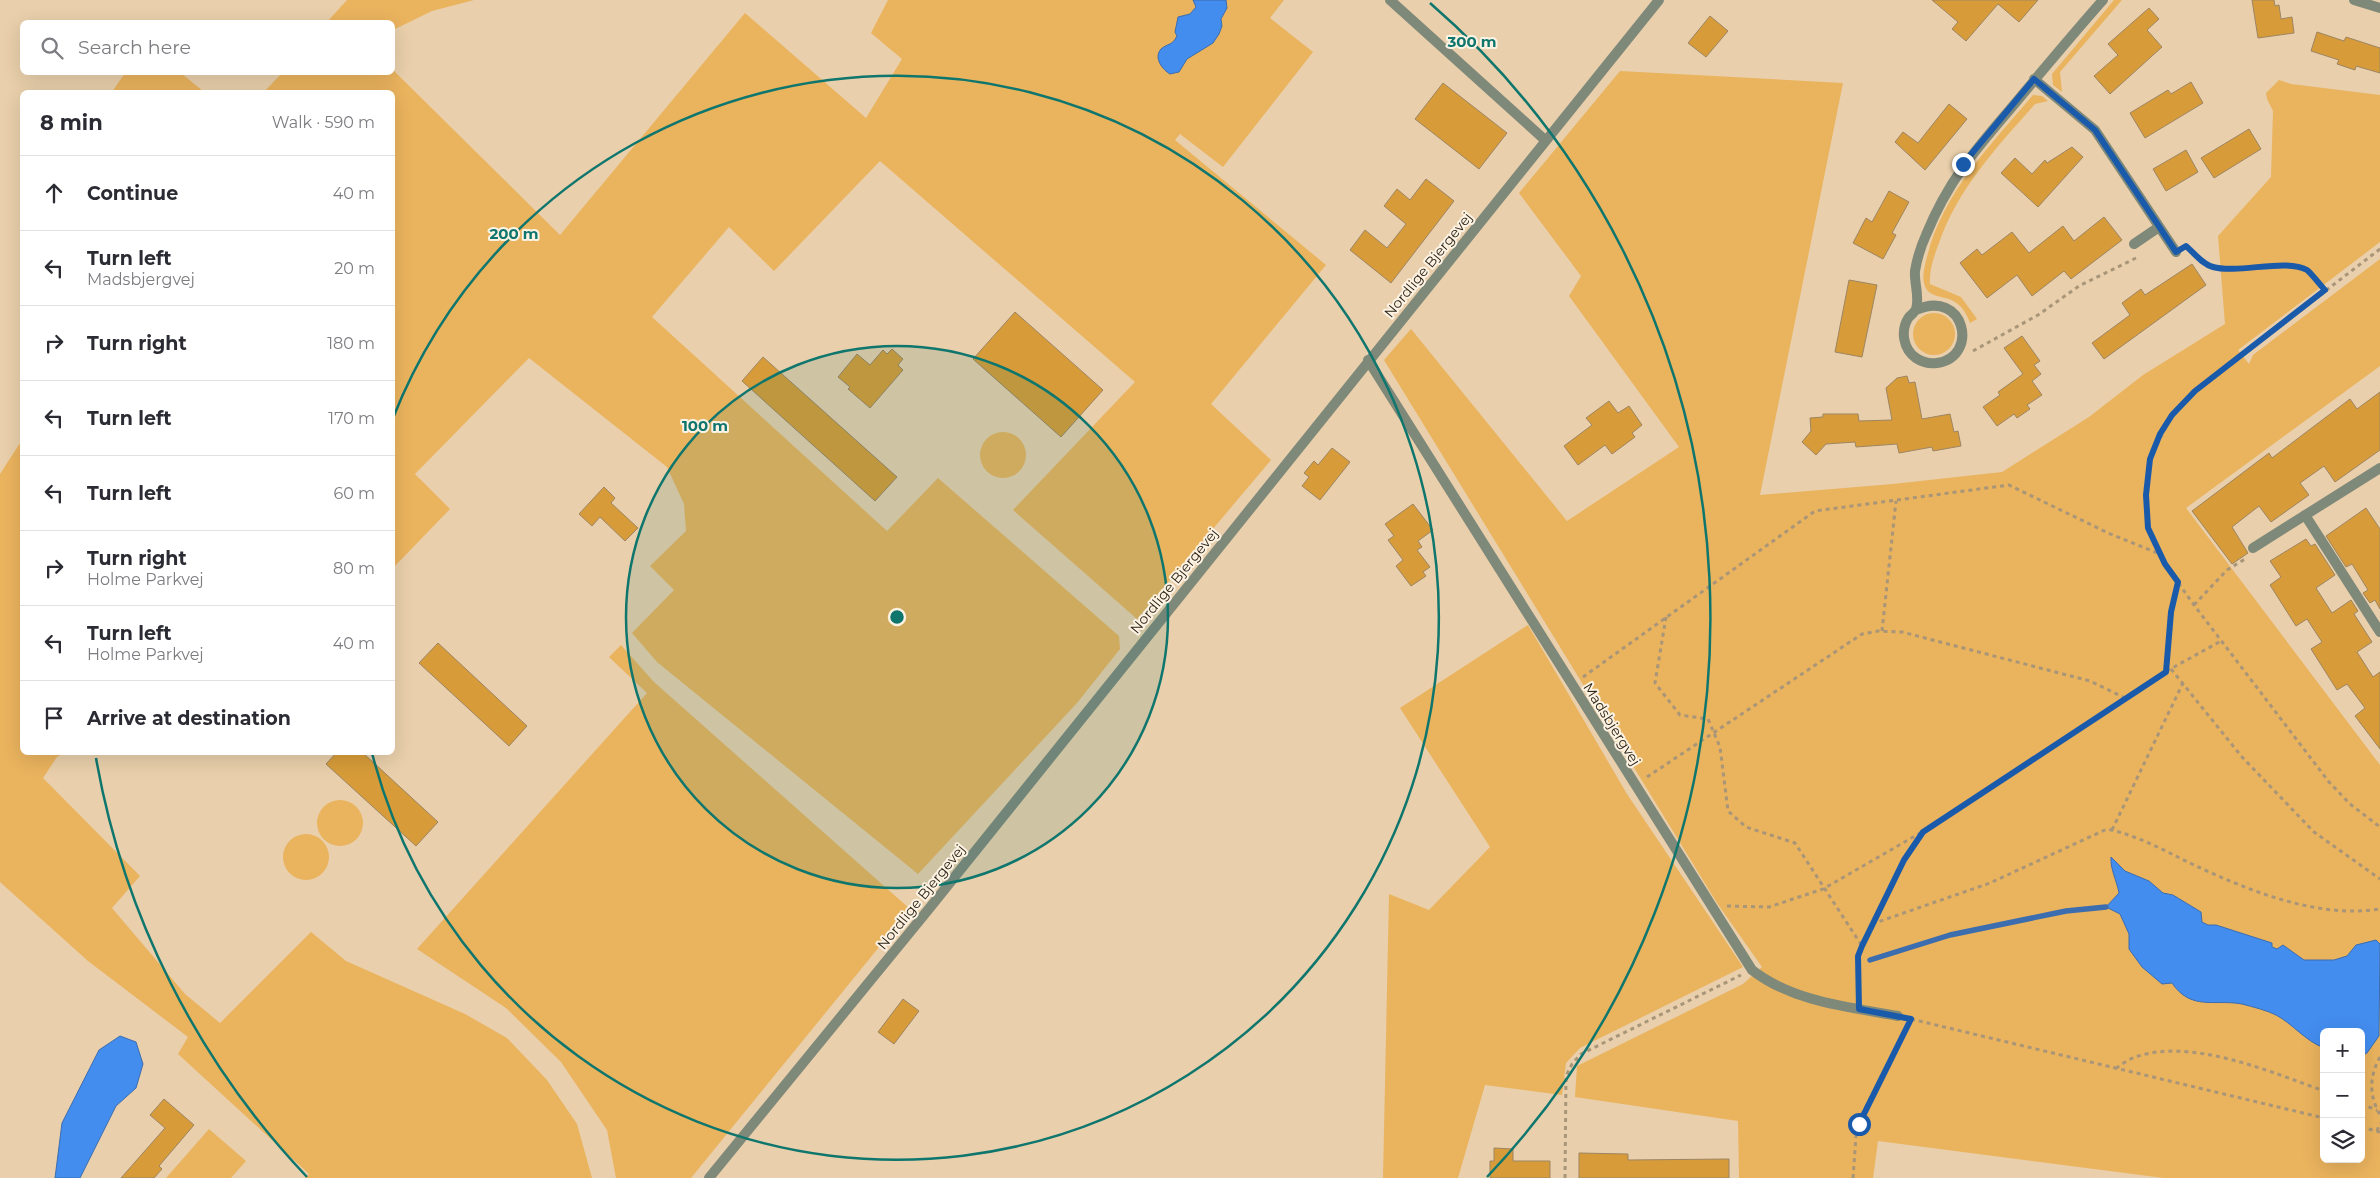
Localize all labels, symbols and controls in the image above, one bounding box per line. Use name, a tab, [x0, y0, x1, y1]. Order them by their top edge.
search box	[20, 20, 395, 75]
text: 300 m	[1446, 32, 1497, 51]
icon: search	[38, 34, 66, 62]
text: Search here	[78, 36, 191, 59]
text: 8 min	[40, 110, 103, 135]
text: Walk · 590 m	[272, 113, 375, 132]
route end	[1952, 153, 1975, 176]
icon: ahead	[40, 179, 68, 207]
text: Continue	[87, 182, 178, 205]
text: 40 m	[333, 184, 375, 203]
street label: Nordlige Bjergevej	[1380, 209, 1476, 321]
text: 200 m	[489, 224, 539, 243]
text: Turn left	[87, 247, 172, 270]
icon: left	[40, 254, 68, 282]
text: 20 m	[334, 259, 375, 278]
text: Madsbjergvej	[87, 270, 195, 289]
icon: right	[40, 329, 68, 357]
text: Turn right	[87, 332, 187, 355]
text: 180 m	[327, 334, 375, 353]
icon: left	[40, 404, 68, 432]
text: Turn left	[87, 407, 172, 430]
text: 170 m	[328, 409, 375, 428]
text: 100 m	[682, 416, 728, 435]
icon: left	[40, 479, 68, 507]
text: Turn left	[87, 482, 172, 505]
text: 60 m	[333, 484, 375, 503]
street label: Nordlige Bjergevej	[1126, 525, 1222, 637]
text: Turn right	[87, 547, 187, 570]
icon: right	[40, 554, 68, 582]
text: 80 m	[333, 559, 375, 578]
text: Holme Parkvej	[87, 570, 204, 589]
centre of rings	[888, 608, 906, 626]
text: Turn left	[87, 622, 172, 645]
icon: left	[40, 629, 68, 657]
text: 40 m	[333, 634, 375, 653]
text: Holme Parkvej	[87, 645, 204, 664]
street label: Madsbjergvej	[1579, 679, 1645, 769]
icon: arrive	[40, 704, 68, 732]
text: Arrive at destination	[87, 707, 291, 730]
street label: Nordlige Bjergevej	[873, 841, 969, 953]
map controls	[2320, 1028, 2365, 1163]
button: +	[2320, 1028, 2365, 1073]
button: −	[2320, 1073, 2365, 1118]
route start	[1848, 1113, 1871, 1136]
button: layers	[2320, 1118, 2365, 1163]

